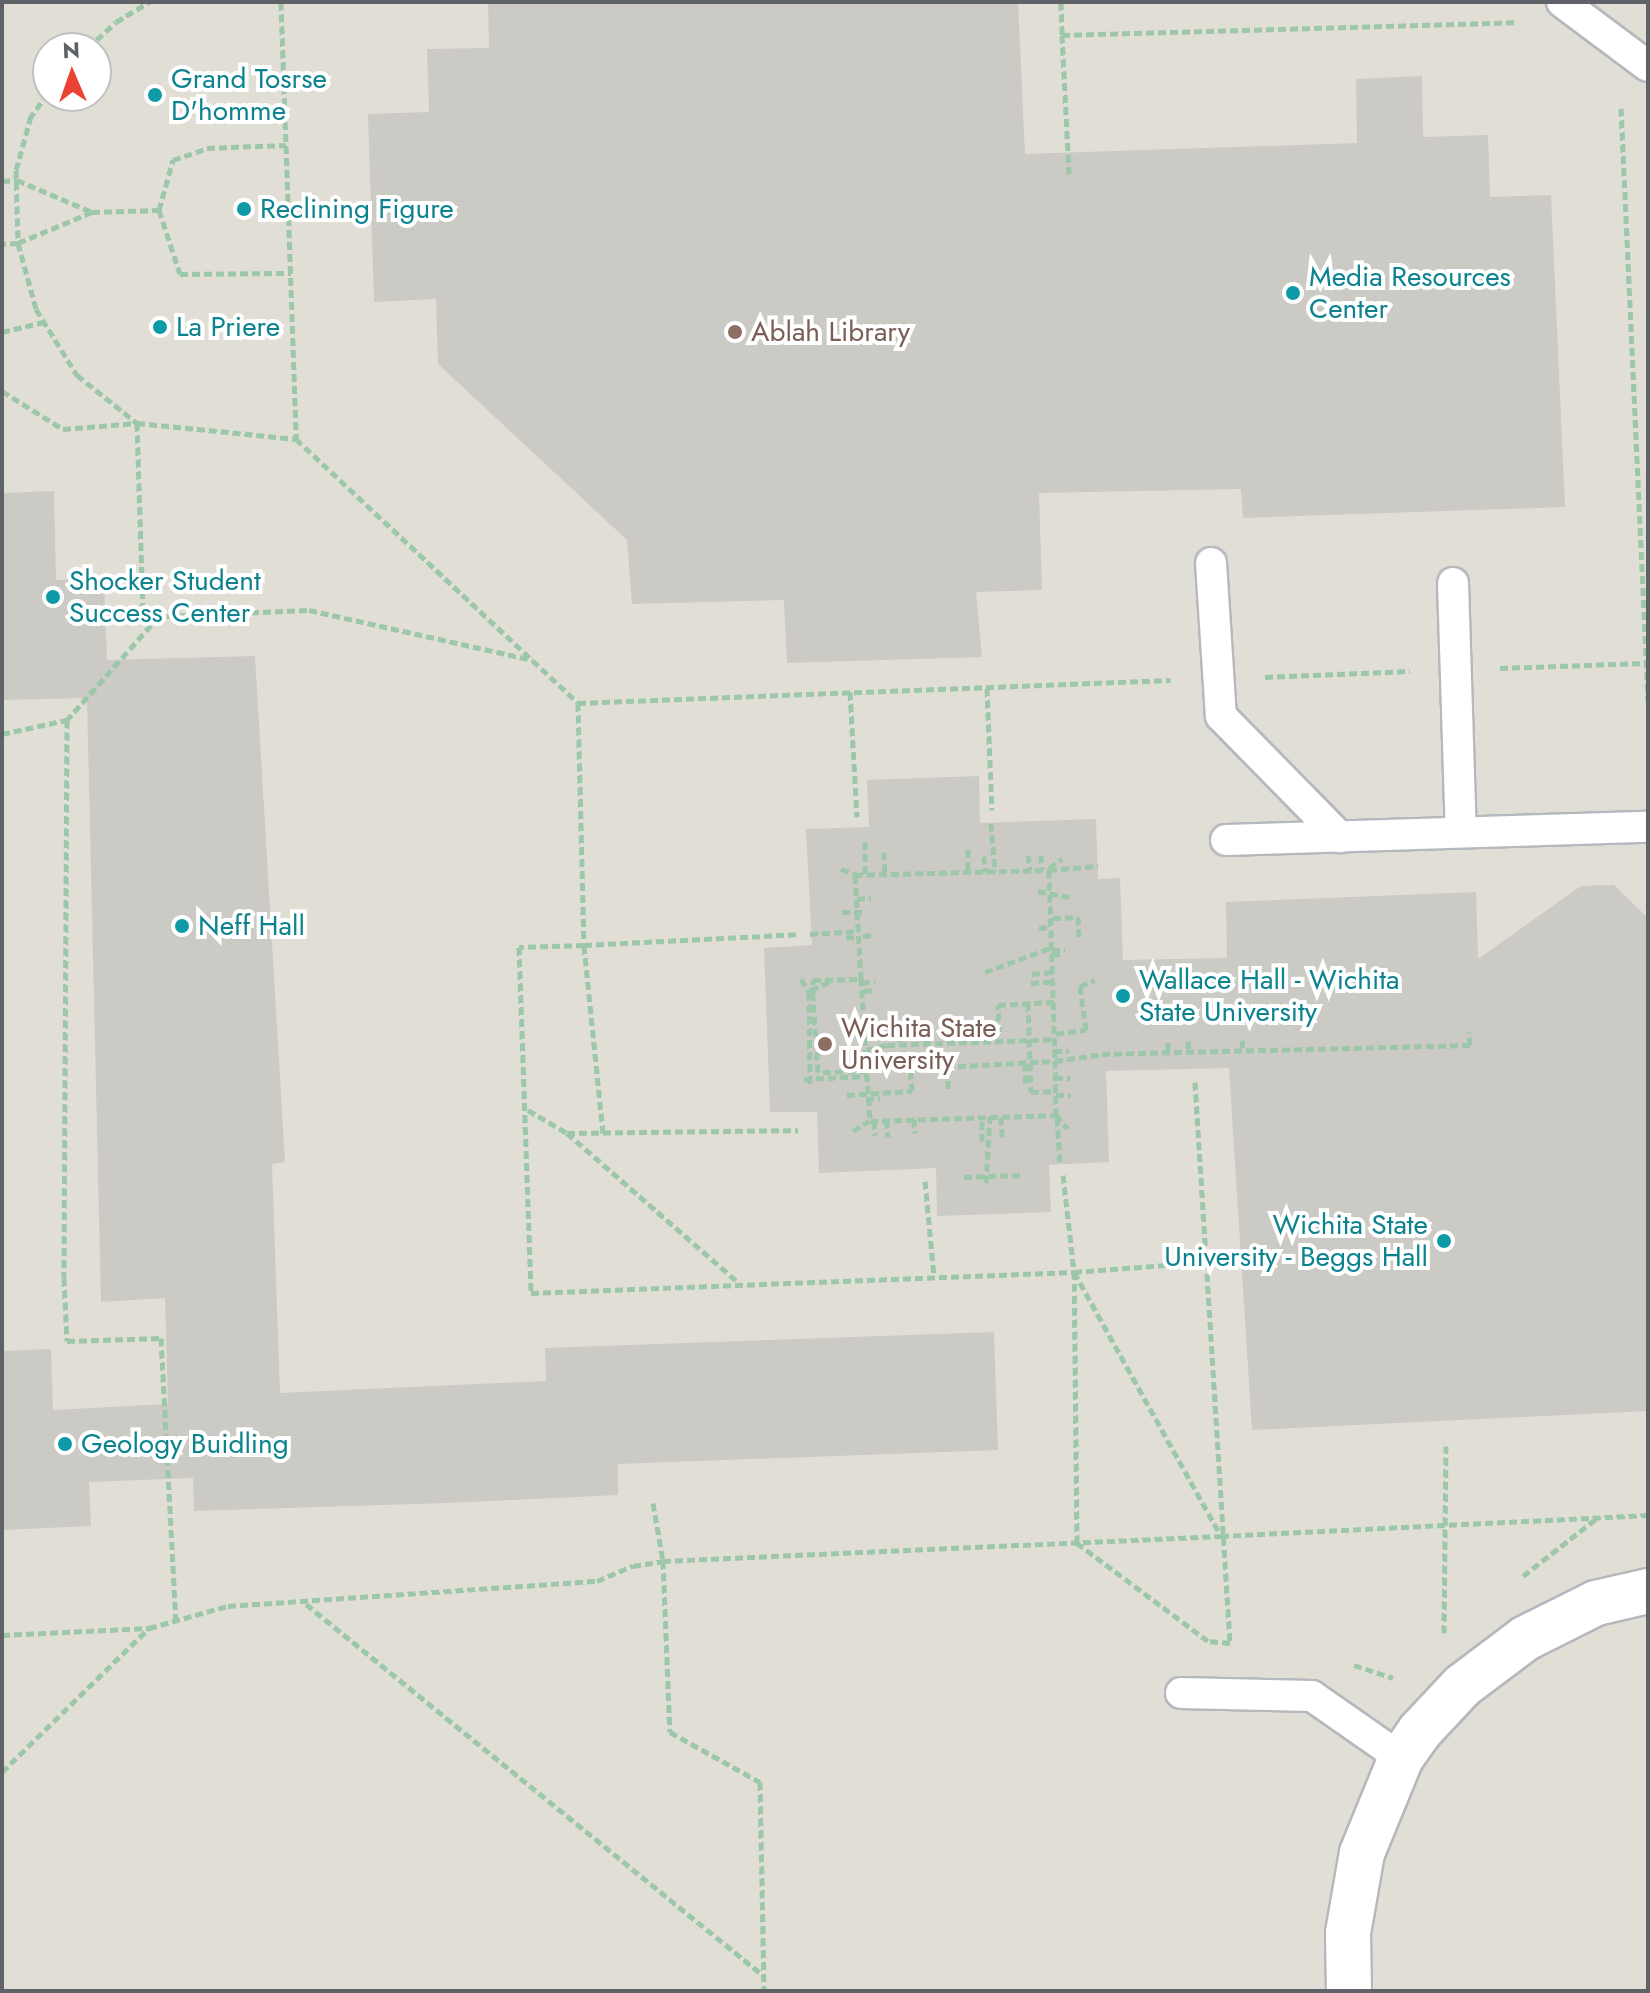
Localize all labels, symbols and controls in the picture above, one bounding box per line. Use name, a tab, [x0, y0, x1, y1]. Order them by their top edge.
north arrow	[32, 32, 112, 112]
text: N	[62, 34, 81, 66]
place label: Grand Tosrse D'homme	[171, 62, 327, 128]
marker: Grand Tosrse D'homme	[146, 86, 164, 104]
place label: Reclining Figure	[260, 192, 454, 226]
marker: Reclining Figure	[235, 200, 253, 218]
place label: Media Resources Center	[1309, 260, 1511, 326]
marker: Media Resources Center	[1284, 284, 1302, 302]
place label: La Priere	[176, 310, 280, 344]
place label: Ablah Library	[751, 315, 910, 349]
marker: La Priere	[151, 318, 169, 336]
marker: Ablah Library	[726, 323, 744, 341]
place label: Shocker Student Success Center	[69, 564, 261, 630]
marker: Shocker Student Success Center	[44, 588, 62, 606]
place label: Neff Hall	[198, 909, 305, 943]
marker: Neff Hall	[173, 917, 191, 935]
place label: Wallace Hall - Wichita State University	[1139, 963, 1400, 1029]
marker: Wallace Hall - Wichita State University	[1114, 987, 1132, 1005]
place label: Wichita State University	[841, 1011, 997, 1077]
marker: Wichita State University	[816, 1035, 834, 1053]
place label: Wichita State University - Beggs Hall	[1164, 1208, 1428, 1274]
marker: Wichita State University - Beggs Hall	[1435, 1232, 1453, 1250]
place label: Geology Buidling	[81, 1427, 289, 1461]
marker: Geology Buidling	[56, 1435, 74, 1453]

